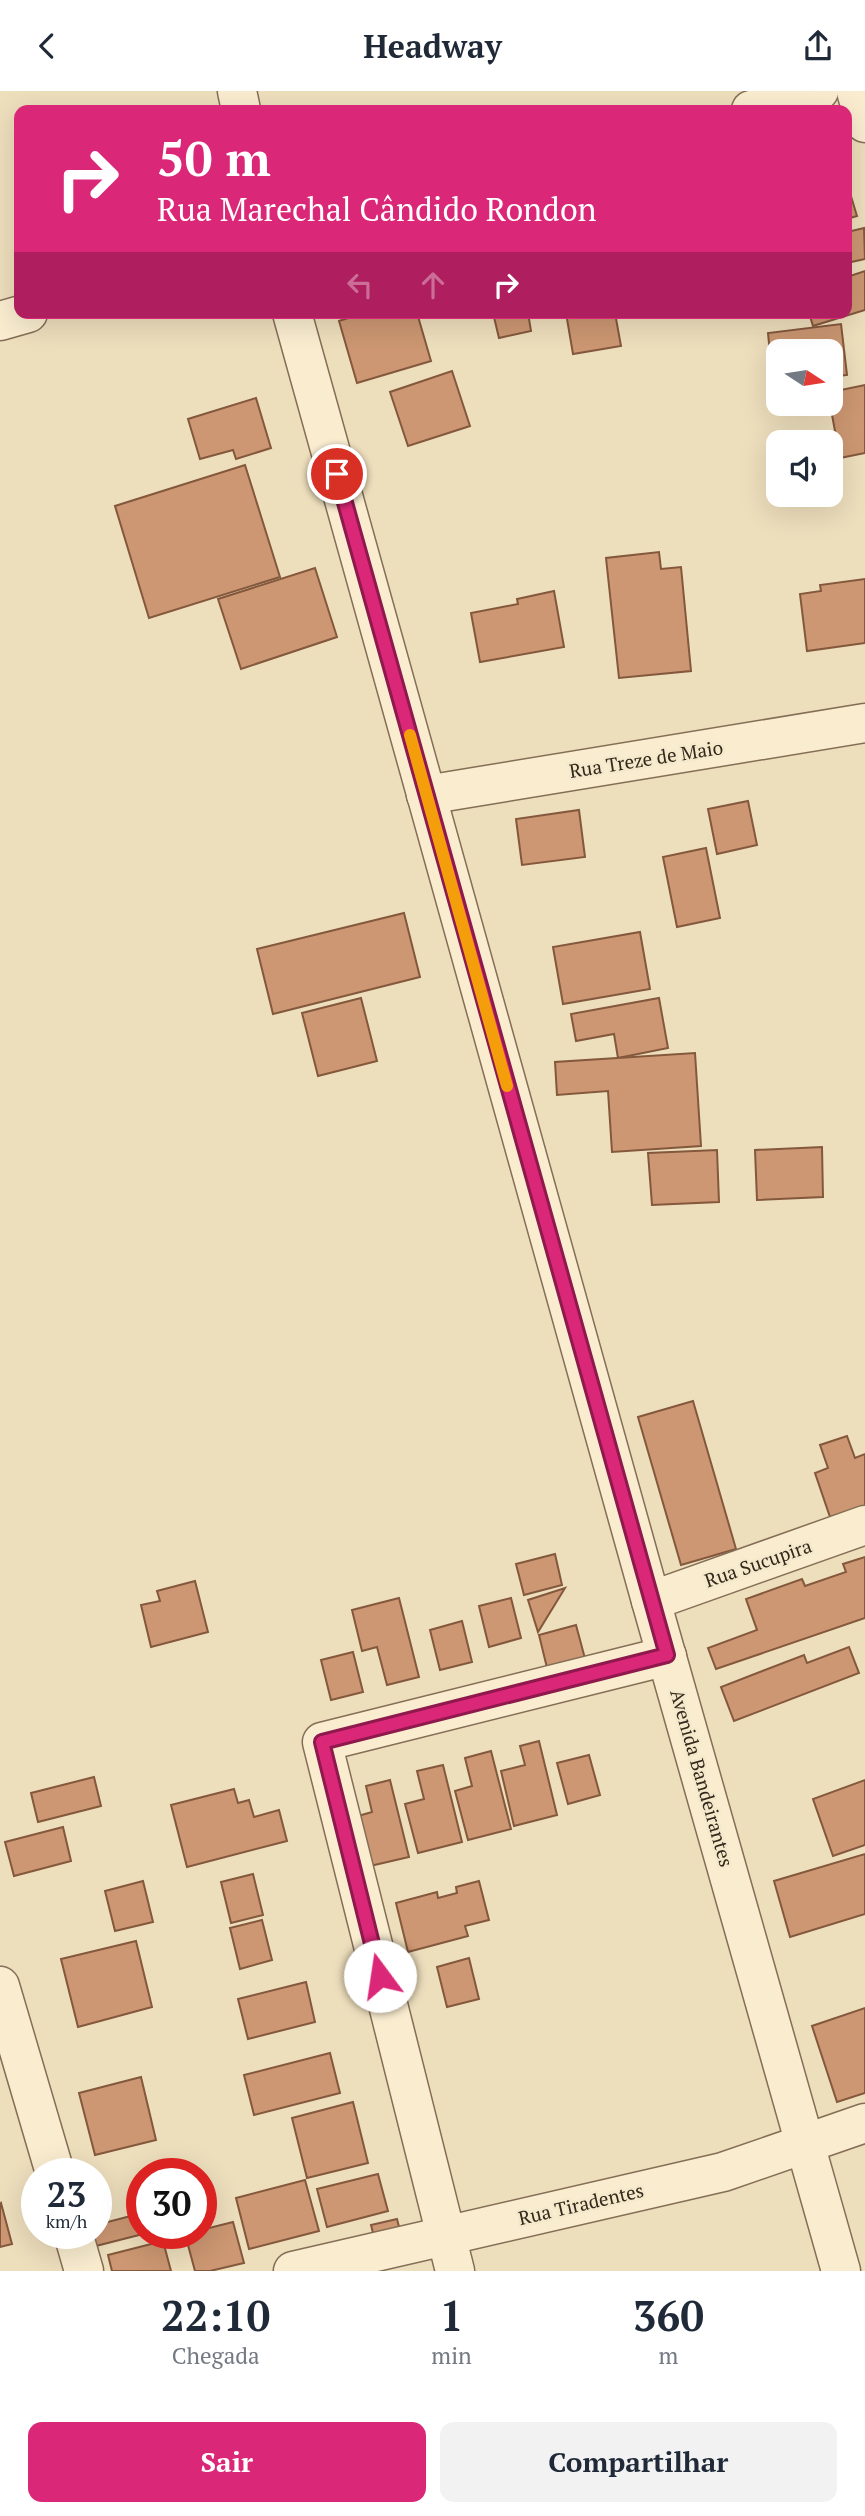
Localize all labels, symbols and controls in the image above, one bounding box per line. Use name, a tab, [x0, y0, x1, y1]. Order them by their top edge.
text: Headway	[363, 25, 502, 67]
icon: back	[28, 27, 66, 65]
icon: share	[799, 27, 837, 65]
text: 50 m	[157, 125, 271, 190]
icon: right	[42, 133, 133, 224]
text: Rua Marechal Cândido Rondon	[157, 188, 597, 230]
icon: left	[341, 266, 379, 304]
icon: ahead	[414, 266, 452, 304]
icon: right	[487, 266, 525, 304]
north arrow	[766, 339, 844, 417]
map controls	[766, 339, 843, 507]
button: sound	[766, 430, 843, 507]
pin	[307, 444, 367, 504]
icon: arrive	[318, 455, 356, 493]
street label: Rua Treze de Maio	[567, 734, 725, 783]
street label: Rua Sucupira	[701, 1532, 815, 1592]
street label: Avenida Bandeirantes	[665, 1686, 740, 1870]
position arrow	[343, 1939, 417, 2013]
speed limit sign: 30	[126, 2158, 217, 2249]
text: 23	[47, 2171, 86, 2217]
street label: Rua Tiradentes	[516, 2177, 646, 2230]
text: km/h	[46, 2209, 87, 2233]
text: 22:10	[161, 2287, 270, 2343]
text: 1	[440, 2287, 463, 2343]
text: 360	[633, 2287, 704, 2343]
text: Chegada	[172, 2340, 260, 2371]
text: min	[431, 2340, 472, 2371]
text: m	[658, 2340, 678, 2371]
button: Sair	[28, 2422, 426, 2502]
button: Compartilhar	[440, 2422, 837, 2502]

